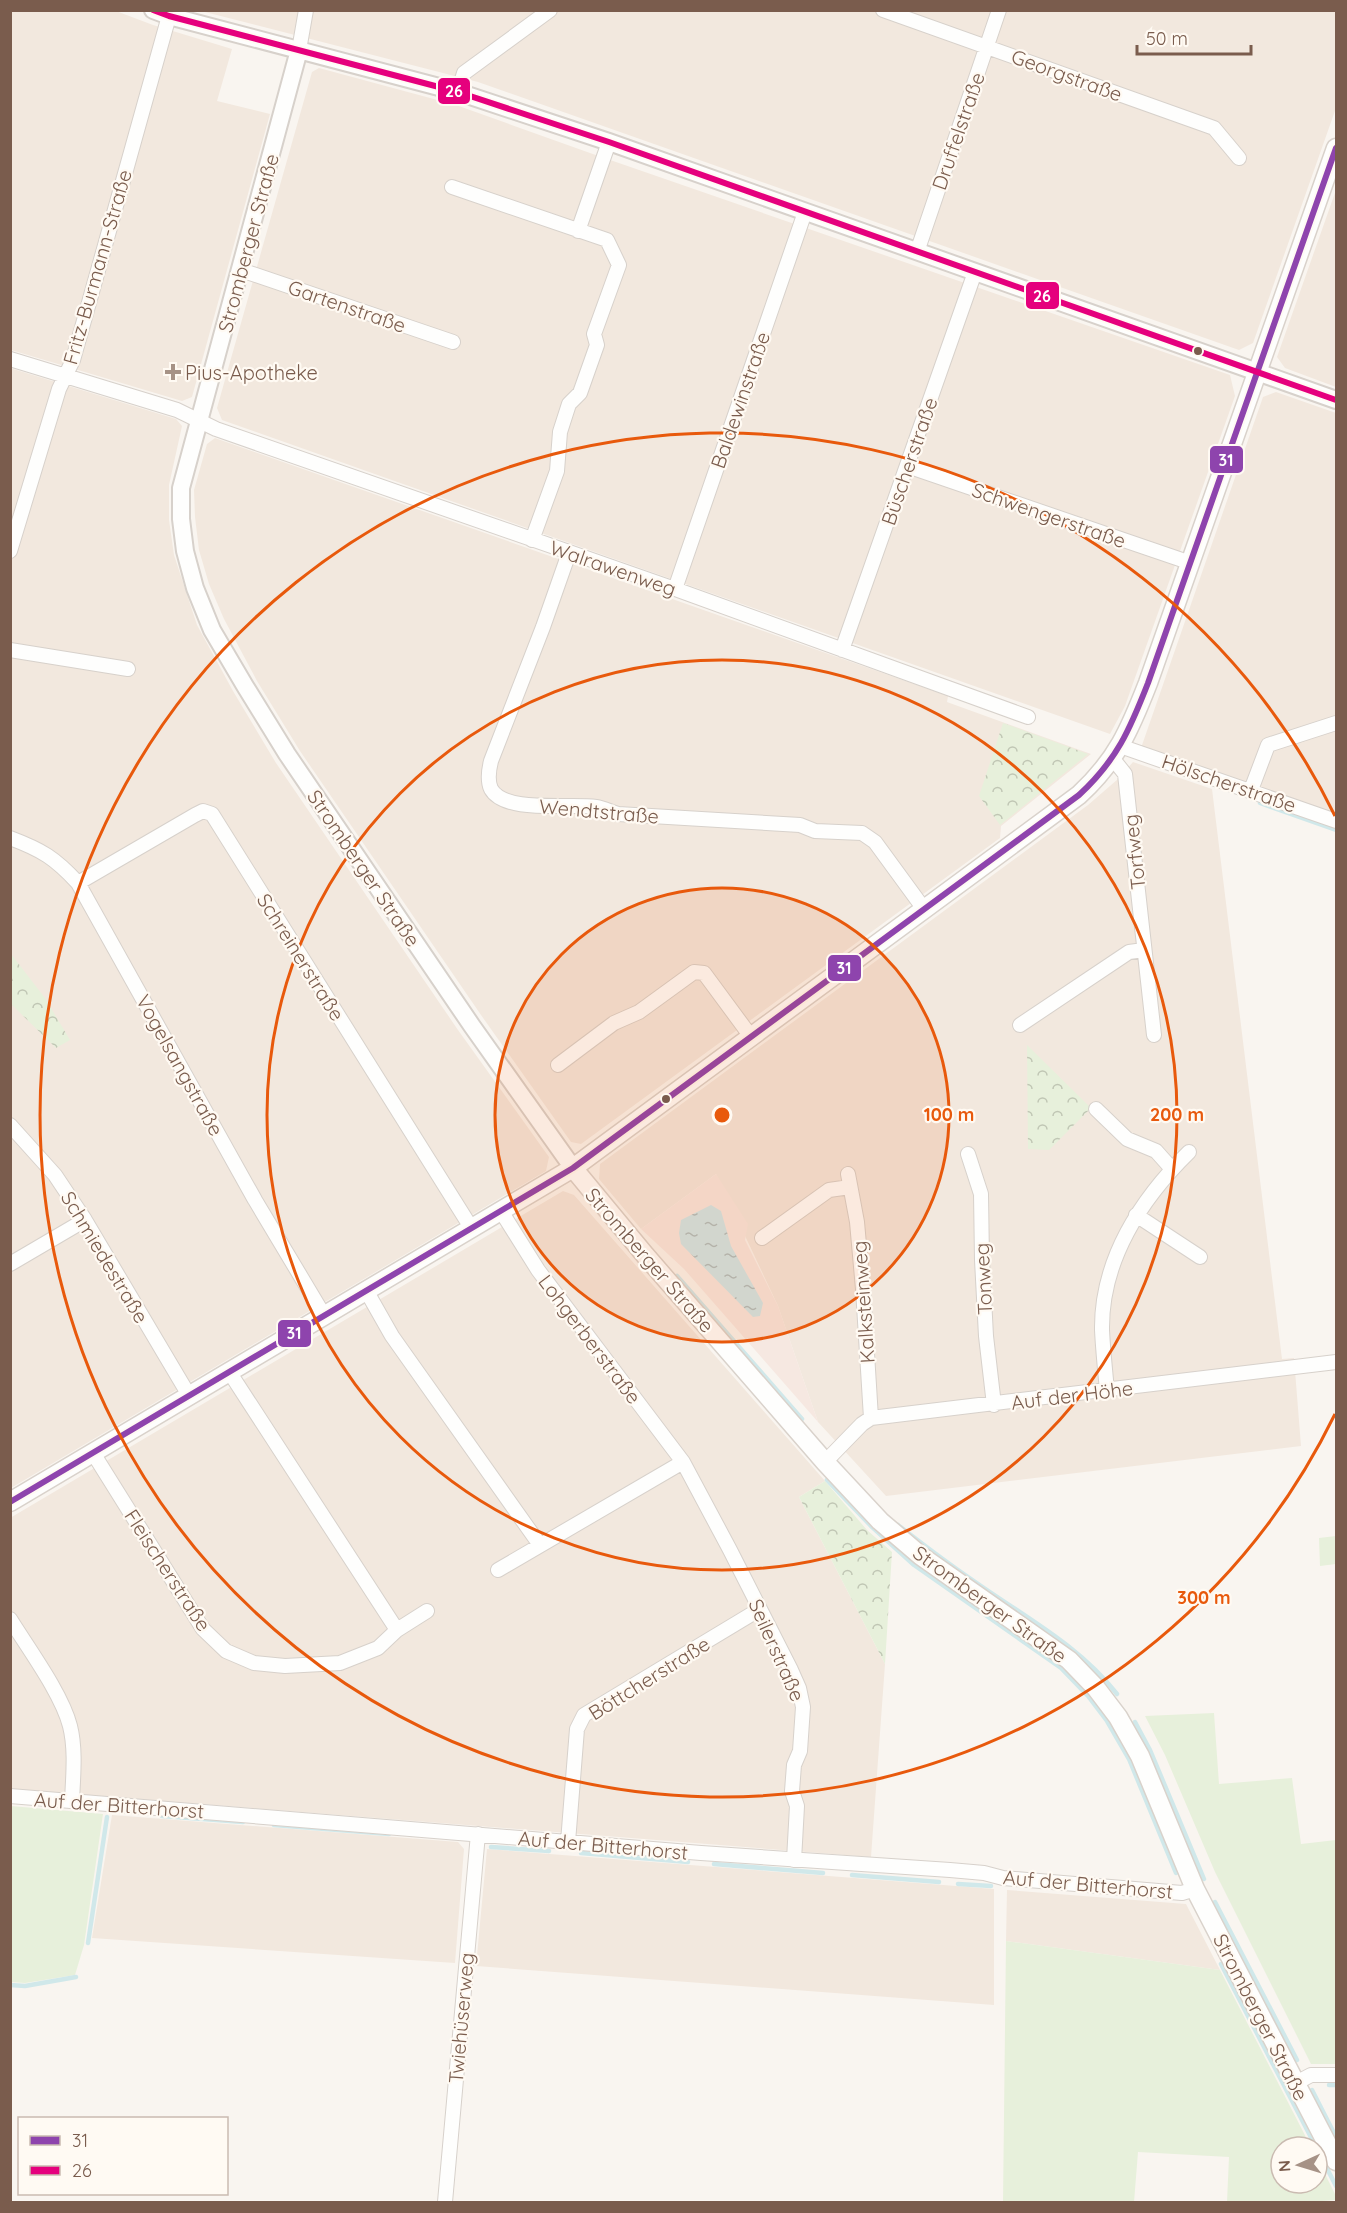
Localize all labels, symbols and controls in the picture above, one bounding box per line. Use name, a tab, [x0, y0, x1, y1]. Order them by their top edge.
scale bar	[1137, 18, 1251, 56]
text: 50 m	[1146, 27, 1188, 50]
street label: Georgstraße	[1008, 43, 1126, 107]
street label: Druffelstraße	[926, 69, 990, 193]
line badge: 26	[437, 77, 471, 105]
text: 26	[445, 81, 463, 101]
street label: Stromberger Straße	[212, 151, 284, 335]
street label: Fritz-Burmann-Straße	[57, 167, 137, 367]
street label: Gartenstraße	[285, 274, 409, 338]
line badge: 26	[1025, 281, 1060, 310]
text: 26	[1033, 286, 1051, 306]
street label: Baldewinstraße	[705, 328, 775, 472]
unlabelled marker	[1192, 345, 1204, 357]
place label: Pius-Apotheke	[185, 360, 318, 385]
marker: Pius-Apotheke	[166, 365, 180, 379]
street label: Büscherstraße	[875, 394, 943, 528]
line badge: 31	[1209, 445, 1244, 474]
text: 31	[1219, 450, 1233, 470]
street label: Schwengerstraße	[969, 477, 1129, 553]
street label: Walrawenweg	[547, 535, 679, 601]
street label: Hölscherstraße	[1159, 748, 1299, 818]
street label: Stromberger Straße	[302, 785, 426, 951]
street label: Wendtstraße	[538, 793, 660, 829]
street label: Torfweg	[1118, 813, 1150, 891]
street label: Schreinerstraße	[252, 889, 350, 1025]
line badge: 31	[827, 954, 862, 982]
text: 31	[837, 958, 851, 978]
street label: Vogelsangstraße	[131, 990, 229, 1140]
unlabelled marker	[660, 1093, 672, 1105]
text: 100 m	[924, 1103, 974, 1126]
text: 200 m	[1150, 1103, 1204, 1126]
centre of rings	[712, 1105, 732, 1125]
street label: Stromberger Straße	[580, 1182, 720, 1338]
street label: Schmiedestraße	[56, 1187, 154, 1327]
street label: Kalksteinweg	[846, 1240, 880, 1364]
street label: Tonweg	[969, 1242, 997, 1316]
street label: Lohgerberstraße	[533, 1269, 647, 1409]
line badge: 31	[277, 1319, 312, 1348]
text: 31	[287, 1323, 301, 1343]
street label: Auf der Höhe	[1010, 1375, 1134, 1415]
street label: Fleischerstraße	[119, 1504, 217, 1636]
street label: Stromberger Straße	[908, 1540, 1072, 1668]
text: 300 m	[1177, 1586, 1231, 1609]
street label: Seilerstraße	[743, 1595, 811, 1705]
street label: Böttcherstraße	[584, 1631, 714, 1725]
street label: Auf der Bitterhorst	[33, 1787, 205, 1823]
street label: Auf der Bitterhorst	[517, 1825, 689, 1865]
street label: Auf der Bitterhorst	[1002, 1864, 1174, 1904]
street label: Stromberger Straße	[1208, 1929, 1314, 2105]
street label: Twiehüserweg	[443, 1952, 479, 2084]
legend	[18, 2117, 228, 2195]
text: 31	[72, 2129, 88, 2152]
north arrow	[1269, 2135, 1329, 2195]
text: 26	[72, 2159, 92, 2182]
text: N	[1274, 2159, 1294, 2173]

